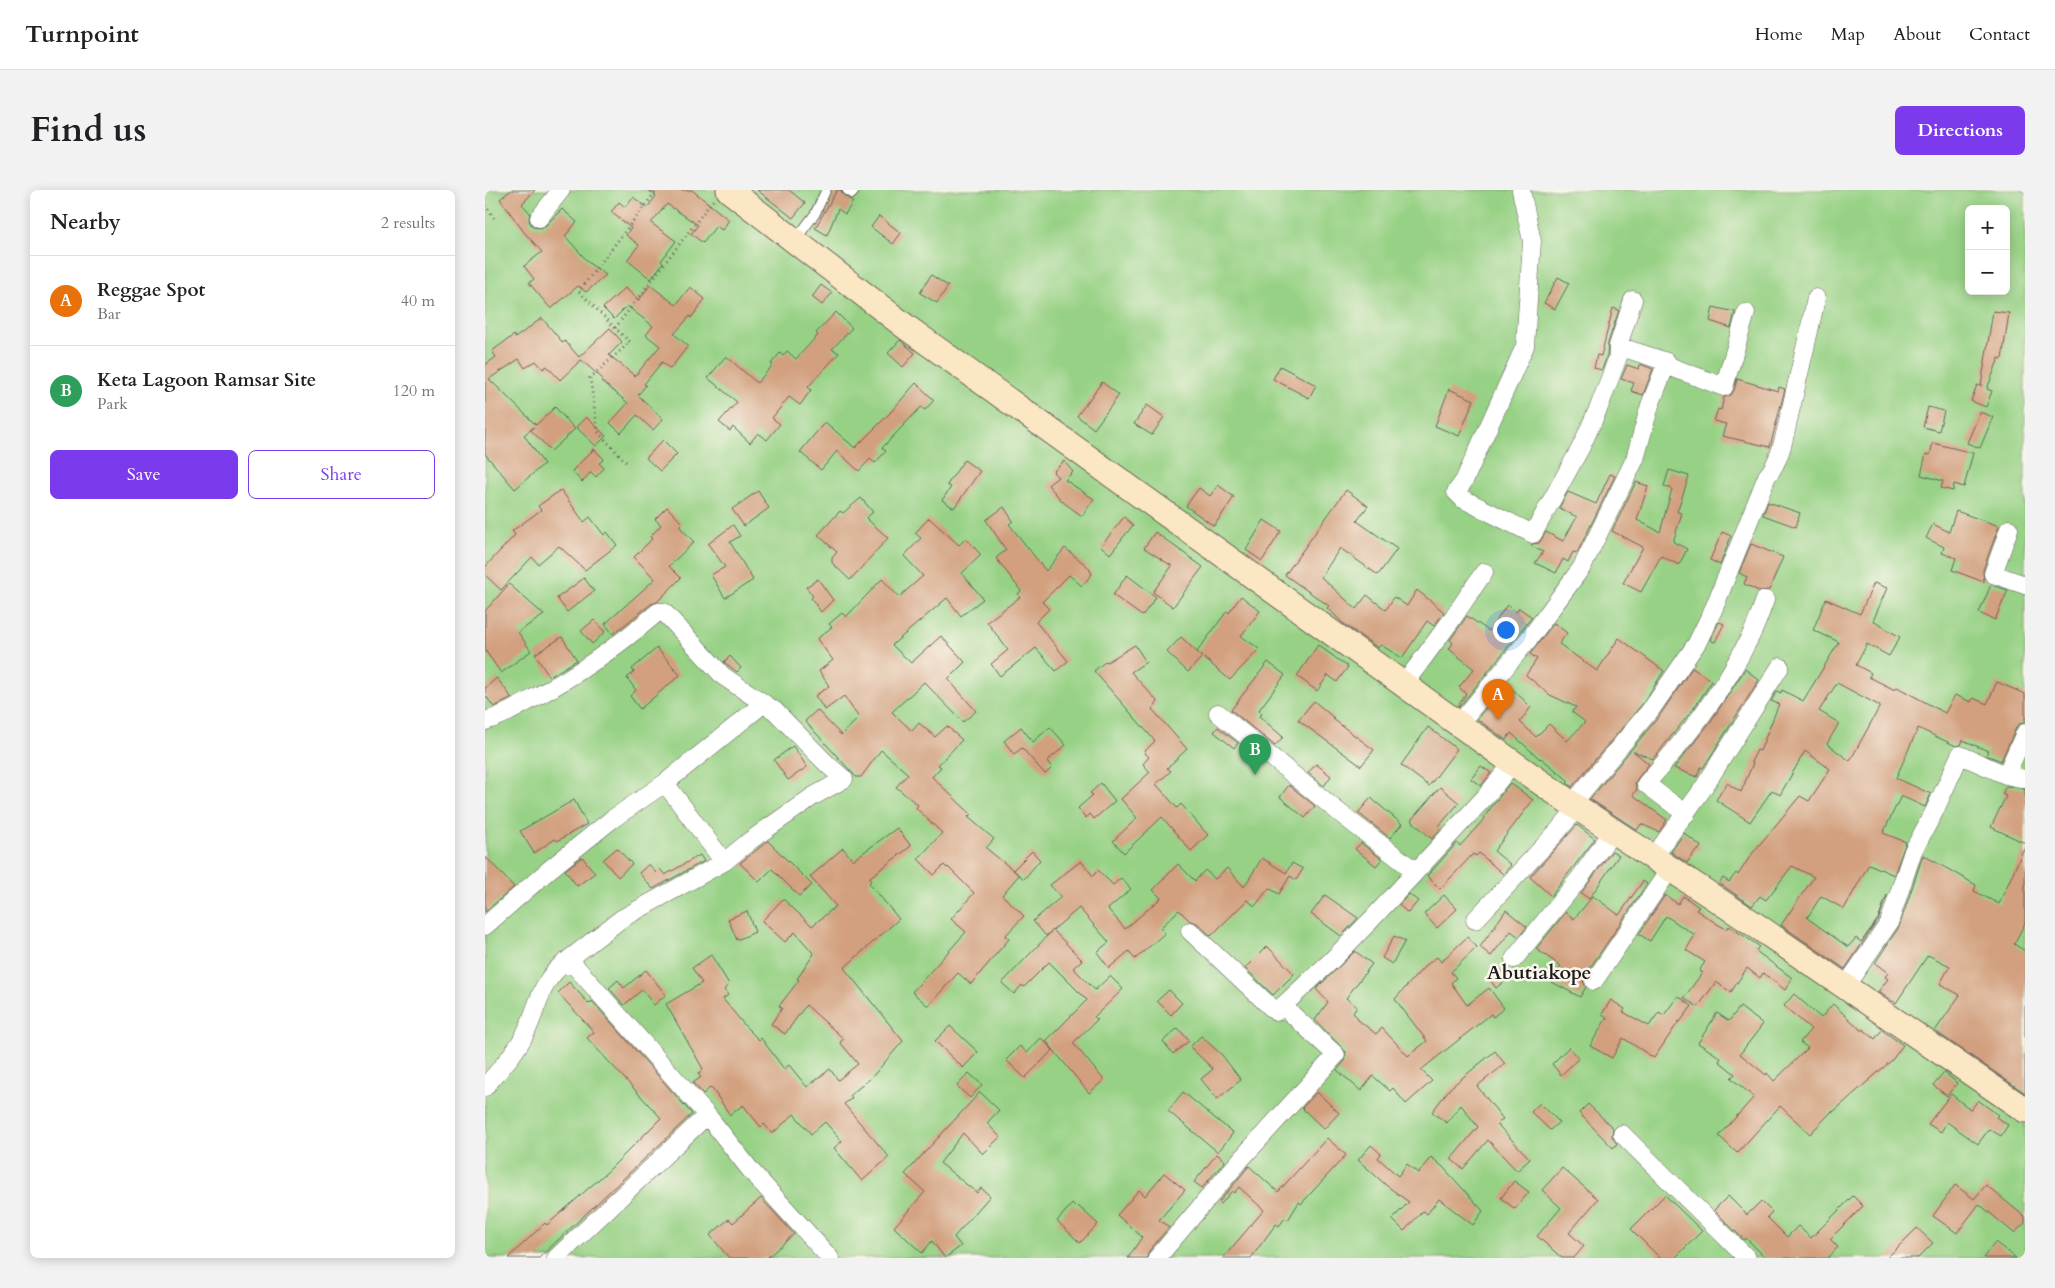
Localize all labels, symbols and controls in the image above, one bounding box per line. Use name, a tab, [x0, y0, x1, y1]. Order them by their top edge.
text: Turnpoint	[25, 18, 139, 51]
text: Home	[1755, 22, 1803, 47]
text: Map	[1831, 22, 1865, 47]
text: About	[1893, 22, 1941, 47]
text: Contact	[1969, 22, 2030, 47]
text: Find us	[30, 106, 146, 154]
button: Directions	[1895, 106, 2025, 155]
map controls	[1965, 205, 2010, 295]
button: +	[1965, 205, 2010, 250]
text: Nearby	[50, 208, 121, 237]
text: 2 results	[381, 212, 435, 234]
button: −	[1965, 250, 2010, 295]
text: Reggae Spot	[97, 277, 205, 303]
text: A	[60, 290, 72, 312]
text: 40 m	[401, 290, 435, 312]
text: Bar	[97, 303, 121, 325]
text: Keta Lagoon Ramsar Site	[97, 367, 316, 393]
text: B	[60, 380, 72, 402]
text: 120 m	[393, 380, 435, 402]
text: Park	[97, 393, 128, 415]
button: Save	[50, 450, 238, 499]
button: Share	[248, 450, 435, 499]
your location	[1493, 617, 1519, 643]
pin: A	[1482, 679, 1514, 720]
pin: B	[1239, 734, 1271, 775]
district label: Abutiakope	[1487, 959, 1591, 986]

